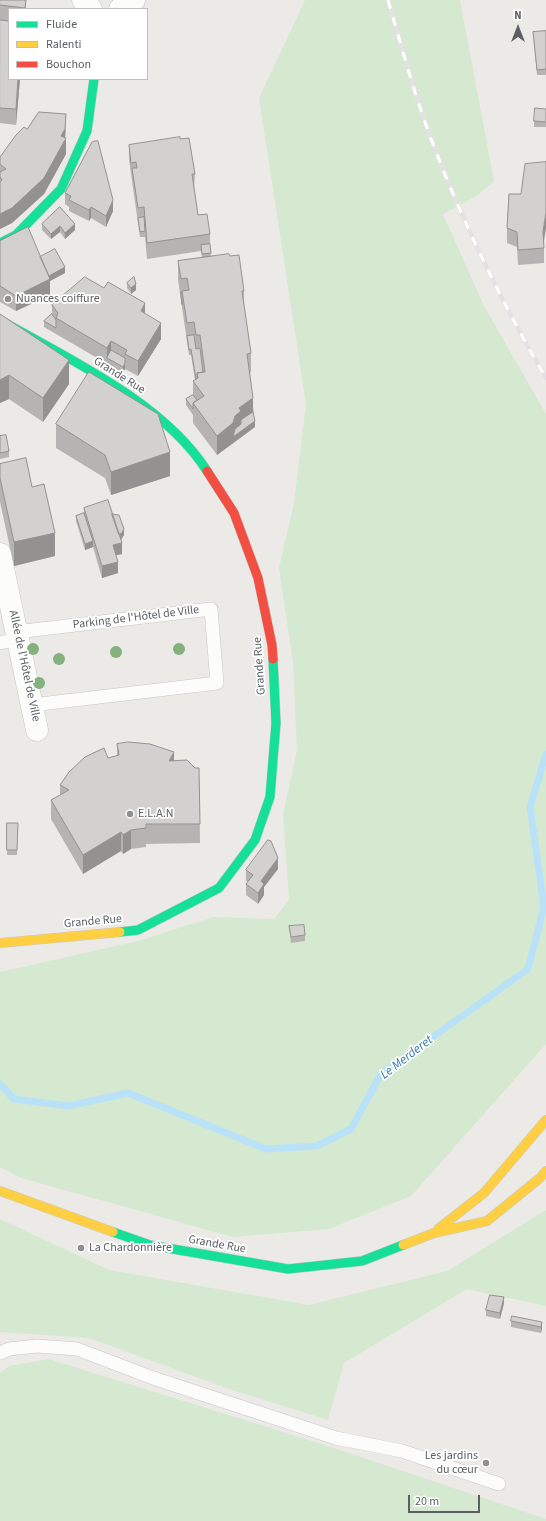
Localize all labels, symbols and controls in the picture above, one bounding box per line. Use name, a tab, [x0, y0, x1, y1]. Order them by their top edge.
legend	[8, 8, 148, 80]
north arrow	[498, 8, 538, 48]
text: N	[514, 8, 522, 23]
text: Fluide	[46, 16, 77, 33]
text: Ralenti	[46, 36, 81, 53]
text: Bouchon	[46, 56, 91, 73]
place label: Nuances coiffure	[16, 292, 100, 306]
marker: Nuances coiffure	[3, 294, 13, 304]
street label: Grande Rue	[90, 354, 148, 398]
street label: Parking de l'Hôtel de Ville	[72, 603, 200, 633]
street label: Allée de l'Hôtel de Ville	[5, 609, 43, 723]
street label: Grande Rue	[251, 636, 269, 696]
place label: E.L.A.N	[138, 807, 173, 821]
marker: E.L.A.N	[125, 809, 135, 819]
street label: Grande Rue	[63, 912, 123, 932]
water label: Le Merderet	[378, 1033, 436, 1083]
street label: Grande Rue	[187, 1233, 247, 1257]
place label: La Chardonnière	[89, 1241, 172, 1255]
marker: La Chardonnière	[76, 1243, 86, 1253]
place label: Les jardins du cœur	[425, 1449, 478, 1477]
marker: Les jardins du cœur	[481, 1458, 491, 1468]
scale bar	[410, 1487, 482, 1513]
text: 20 m	[415, 1493, 439, 1510]

